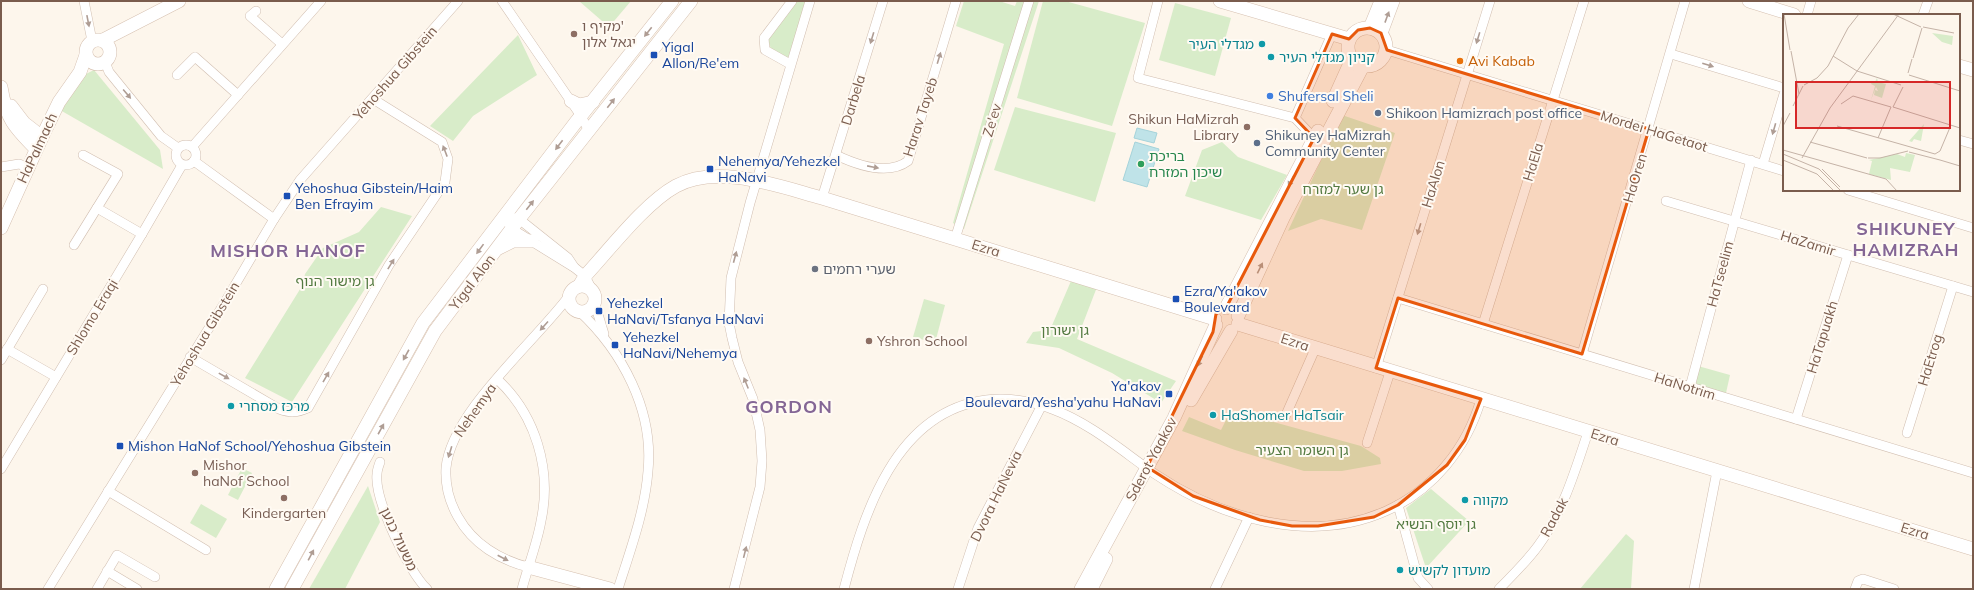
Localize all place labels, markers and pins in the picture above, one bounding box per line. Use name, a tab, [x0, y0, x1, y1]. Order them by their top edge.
place label: מקיף ו' יגאל אלון	[582, 17, 636, 51]
marker: מקיף ו' יגאל אלון	[569, 29, 579, 39]
place label: מגדלי העיר	[1189, 35, 1254, 53]
place label: Yigal Allon/Re'em	[661, 38, 739, 72]
marker: מגדלי העיר	[1257, 39, 1267, 49]
place label: קניון מגדלי העיר	[1279, 48, 1375, 66]
marker: Yigal Allon/Re'em	[649, 50, 659, 60]
marker: קניון מגדלי העיר	[1266, 52, 1276, 62]
place label: Avi Kabab	[1468, 52, 1535, 70]
marker: Avi Kabab	[1455, 56, 1465, 66]
place label: Shufersal Sheli	[1278, 87, 1374, 105]
marker: Shufersal Sheli	[1265, 91, 1275, 101]
place label: Shikoon Hamizrach post office	[1386, 104, 1582, 122]
marker: Shikoon Hamizrach post office	[1373, 108, 1383, 118]
place label: Shikun HaMizrah Library	[1128, 110, 1240, 144]
marker: Shikun HaMizrah Library	[1242, 122, 1252, 132]
place label: Shikuney HaMizrah Community Center	[1265, 126, 1391, 160]
marker: Shikuney HaMizrah Community Center	[1252, 138, 1262, 148]
place label: בריכת שיכון המזרח	[1149, 147, 1222, 181]
place label: Nehemya/Yehezkel HaNavi	[718, 152, 840, 186]
marker: בריכת שיכון המזרח	[1136, 159, 1146, 169]
marker: Nehemya/Yehezkel HaNavi	[705, 164, 715, 174]
place label: Yehoshua Gibstein/Haim Ben Efrayim	[294, 179, 453, 213]
marker: Yehoshua Gibstein/Haim Ben Efrayim	[282, 191, 292, 201]
place label: שערי רחמים	[823, 260, 896, 278]
marker: שערי רחמים	[810, 264, 820, 274]
place label: Ezra/Ya'akov Boulevard	[1184, 282, 1268, 316]
place label: Yehezkel HaNavi/Tsfanya HaNavi	[606, 294, 764, 328]
marker: Ezra/Ya'akov Boulevard	[1171, 294, 1181, 304]
marker: Yehezkel HaNavi/Tsfanya HaNavi	[594, 306, 604, 316]
place label: Yehezkel HaNavi/Nehemya	[622, 328, 738, 362]
place label: Yshron School	[876, 332, 968, 350]
marker: Yshron School	[864, 336, 874, 346]
marker: Yehezkel HaNavi/Nehemya	[610, 340, 620, 350]
place label: Ya'akov Boulevard/Yesha'yahu HaNavi	[965, 377, 1162, 411]
marker: Ya'akov Boulevard/Yesha'yahu HaNavi	[1164, 389, 1174, 399]
place label: מרכז מסחרי	[239, 397, 309, 415]
marker: מרכז מסחרי	[226, 401, 236, 411]
place label: HaShomer HaTsair	[1221, 406, 1345, 424]
marker: HaShomer HaTsair	[1208, 410, 1218, 420]
place label: Mishon HaNof School/Yehoshua Gibstein	[128, 437, 391, 455]
marker: Mishon HaNof School/Yehoshua Gibstein	[115, 441, 125, 451]
place label: Mishor haNof School	[203, 456, 290, 490]
marker: Mishor haNof School	[190, 468, 200, 478]
place label: מקווה	[1473, 491, 1508, 509]
marker: Kindergarten	[279, 493, 289, 503]
marker: מקווה	[1460, 495, 1470, 505]
place label: Kindergarten	[242, 504, 326, 522]
place label: מועדון לקשיש	[1408, 561, 1490, 579]
marker: מועדון לקשיש	[1395, 565, 1405, 575]

